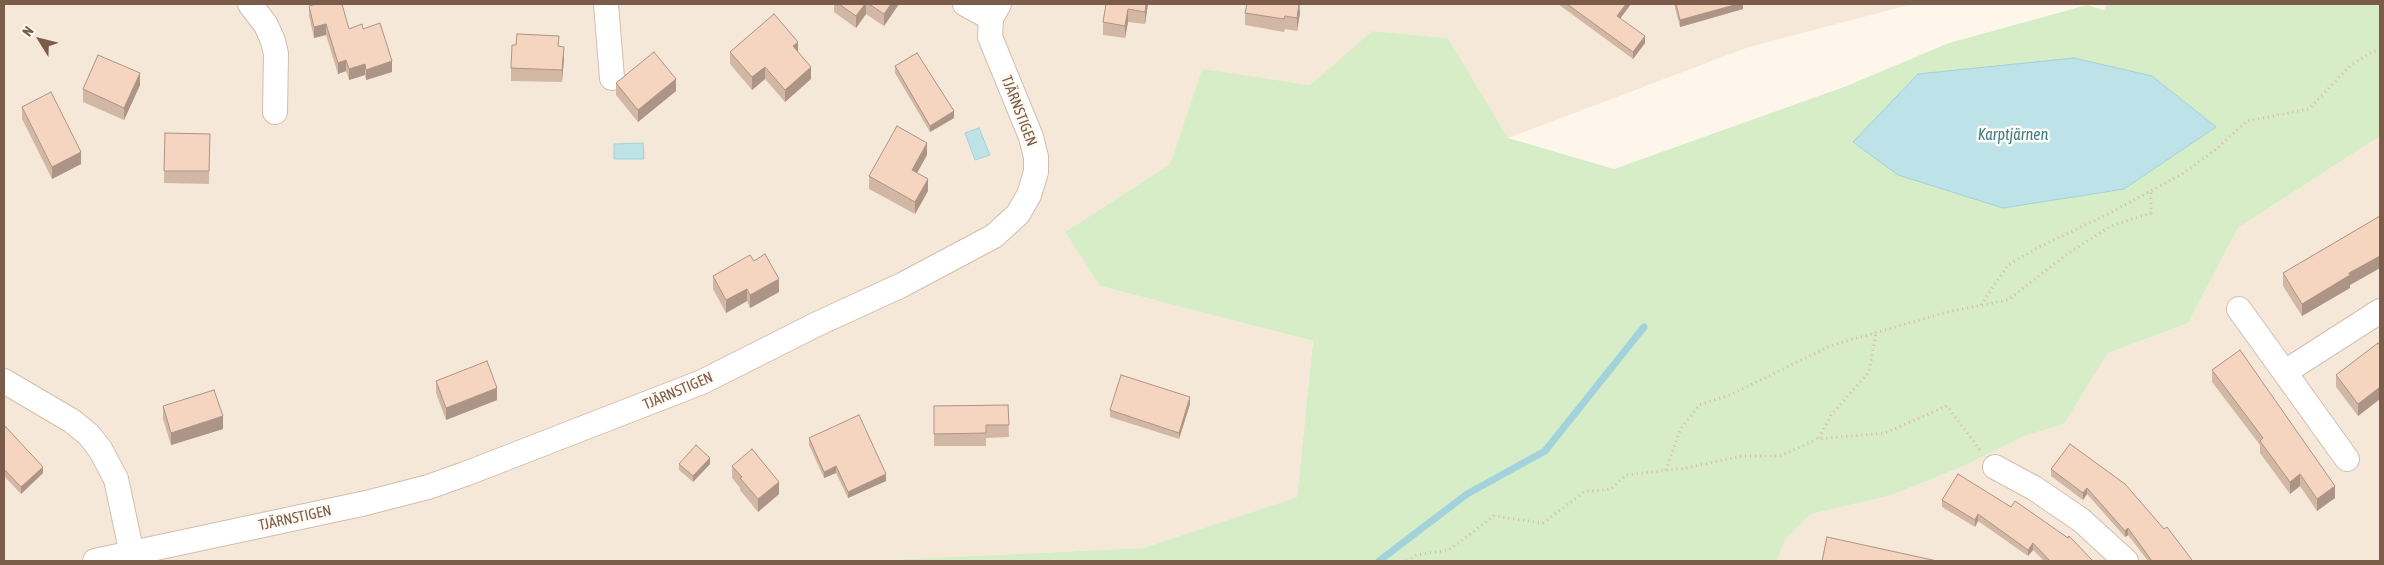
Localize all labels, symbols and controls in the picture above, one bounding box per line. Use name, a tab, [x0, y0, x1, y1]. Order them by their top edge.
north arrow	[15, 15, 65, 65]
text: N	[19, 23, 37, 39]
street label: TJÄRNSTIGEN	[997, 73, 1041, 149]
water label: Karptjärnen	[1978, 125, 2048, 145]
street label: TJÄRNSTIGEN	[640, 368, 716, 414]
street label: TJÄRNSTIGEN	[257, 501, 333, 535]

